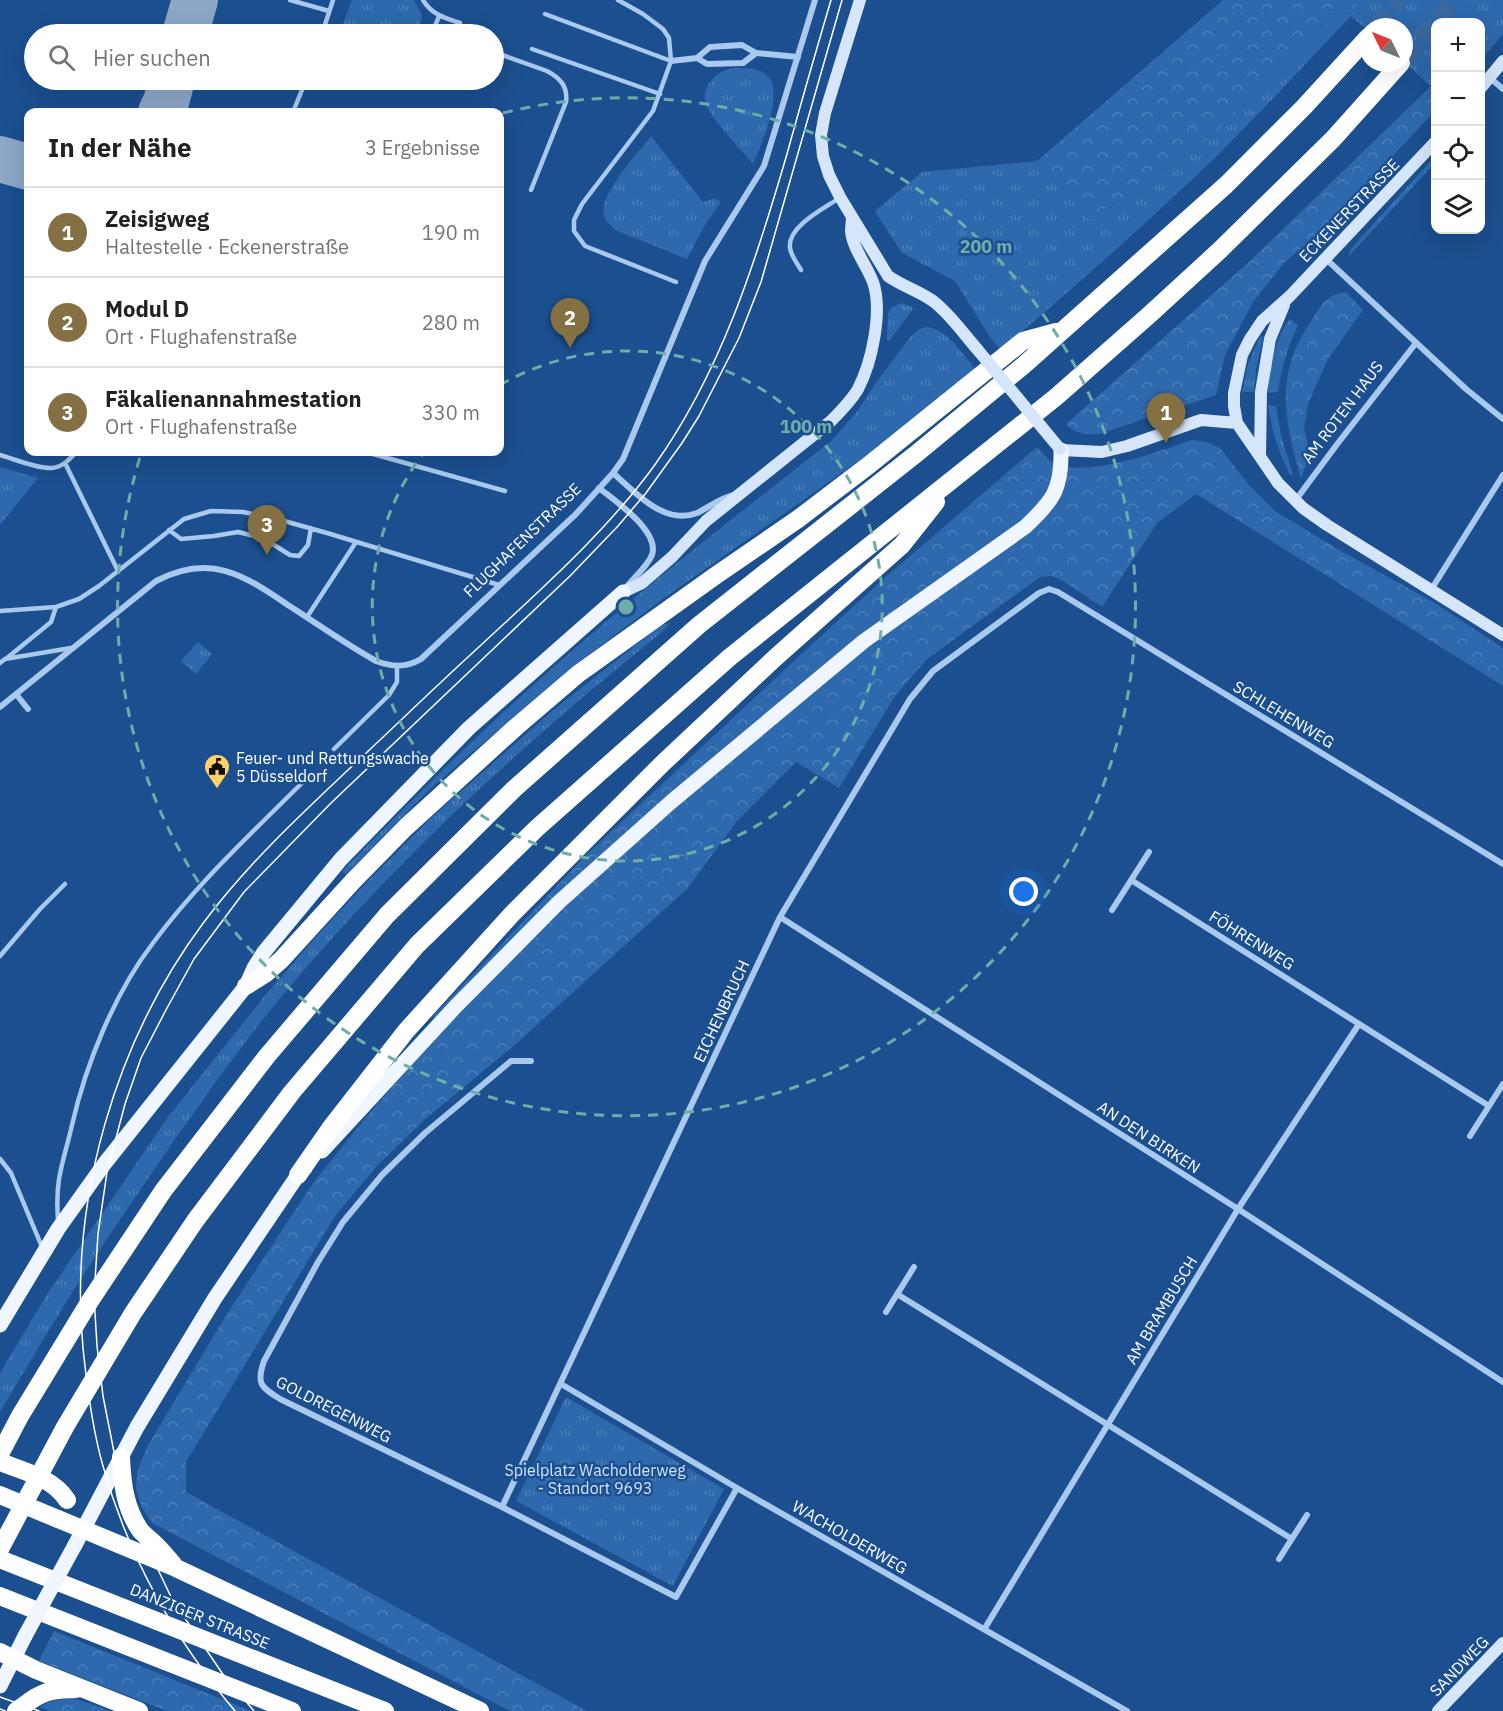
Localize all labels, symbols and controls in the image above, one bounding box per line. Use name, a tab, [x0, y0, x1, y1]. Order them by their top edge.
north arrow	[1359, 18, 1413, 72]
map controls	[1431, 18, 1485, 234]
button: +	[1431, 18, 1485, 72]
search box	[24, 24, 504, 90]
icon: search	[45, 41, 78, 74]
text: Hier suchen	[93, 43, 211, 72]
button: −	[1431, 72, 1485, 126]
button: locate	[1431, 126, 1485, 180]
text: In der Nähe	[48, 130, 192, 164]
text: 3 Ergebnisse	[365, 134, 480, 161]
street label: ECKENERSTRASSE	[1295, 154, 1403, 266]
button: layers	[1431, 180, 1485, 234]
text: Zeisigweg	[105, 204, 209, 233]
text: 1	[62, 219, 74, 246]
text: 190 m	[422, 219, 480, 246]
text: Haltestelle · Eckenerstraße	[105, 233, 349, 260]
text: 200 m	[960, 235, 1012, 258]
text: Modul D	[105, 294, 189, 323]
pin: 2	[550, 298, 590, 348]
text: 2	[62, 309, 74, 336]
text: 280 m	[422, 309, 480, 336]
text: Ort · Flughafenstraße	[105, 323, 297, 350]
street label: AM ROTEN HAUS	[1297, 357, 1387, 467]
text: Fäkalienannahmestation	[105, 384, 362, 413]
pin: 1	[1146, 394, 1186, 443]
text: 3	[62, 399, 74, 426]
text: 330 m	[422, 399, 480, 426]
text: Ort · Flughafenstraße	[105, 413, 297, 440]
text: 100 m	[780, 415, 832, 438]
street label: FLUGHAFENSTRASSE	[459, 479, 585, 601]
pin: 3	[248, 506, 286, 555]
centre of rings	[616, 597, 636, 617]
street label: SCHLEHENWEG	[1230, 676, 1338, 752]
place label: Feuer- und Rettungswache 5 Düsseldorf	[236, 748, 429, 786]
public building icon: Feuer- und Rettungswache 5 Düsseldorf	[202, 752, 232, 790]
your location	[1009, 877, 1038, 906]
street label: FÖHRENWEG	[1206, 906, 1298, 974]
street label: EICHENBRUCH	[689, 957, 753, 1065]
street label: AN DEN BIRKEN	[1094, 1096, 1204, 1178]
street label: AM BRAMBUSCH	[1121, 1252, 1201, 1368]
street label: GOLDREGENWEG	[273, 1371, 395, 1447]
park label: Spielplatz Wacholderweg - Standort 9693	[504, 1460, 686, 1498]
street label: WACHOLDERWEG	[789, 1496, 911, 1578]
street label: DANZIGER STRASSE	[127, 1579, 273, 1653]
street label: SANDWEG	[1425, 1632, 1493, 1700]

